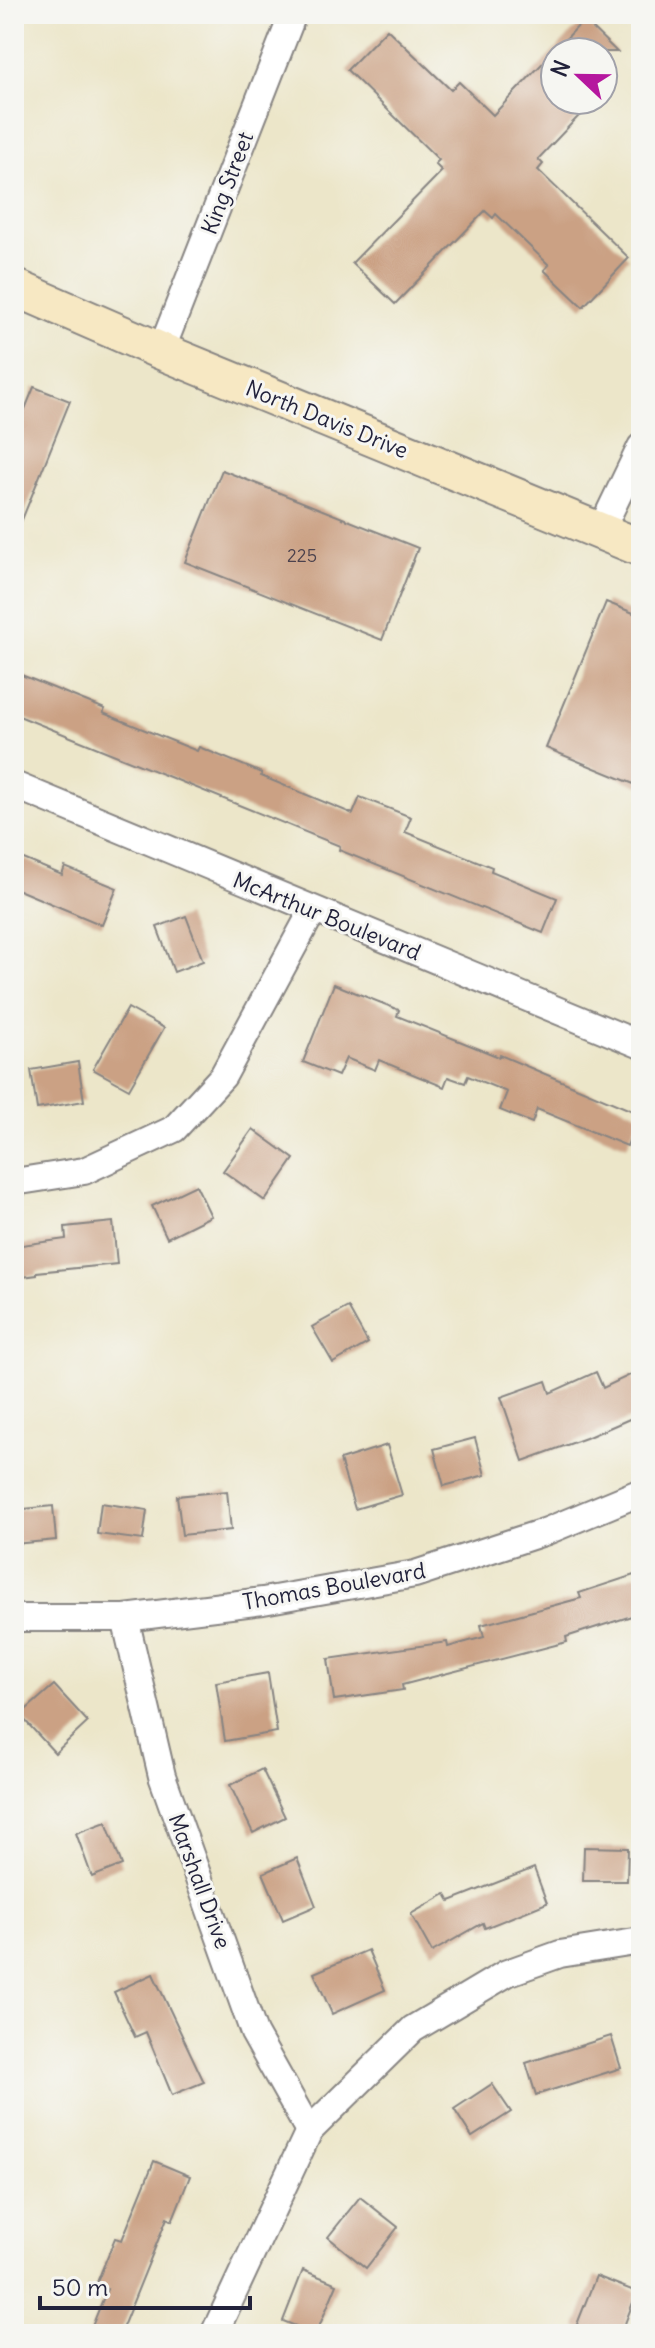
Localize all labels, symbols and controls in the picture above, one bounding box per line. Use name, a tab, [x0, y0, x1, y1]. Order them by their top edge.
north arrow	[539, 36, 619, 116]
text: N	[545, 56, 576, 81]
street label: King Street	[195, 128, 259, 238]
street label: North Davis Drive	[242, 374, 412, 464]
house number: 225	[287, 544, 317, 567]
street label: McArthur Boulevard	[229, 866, 425, 967]
street label: Thomas Boulevard	[241, 1556, 428, 1616]
street label: Marshall Drive	[163, 1810, 237, 1952]
scale bar	[40, 2260, 250, 2310]
text: 50 m	[52, 2272, 108, 2302]

